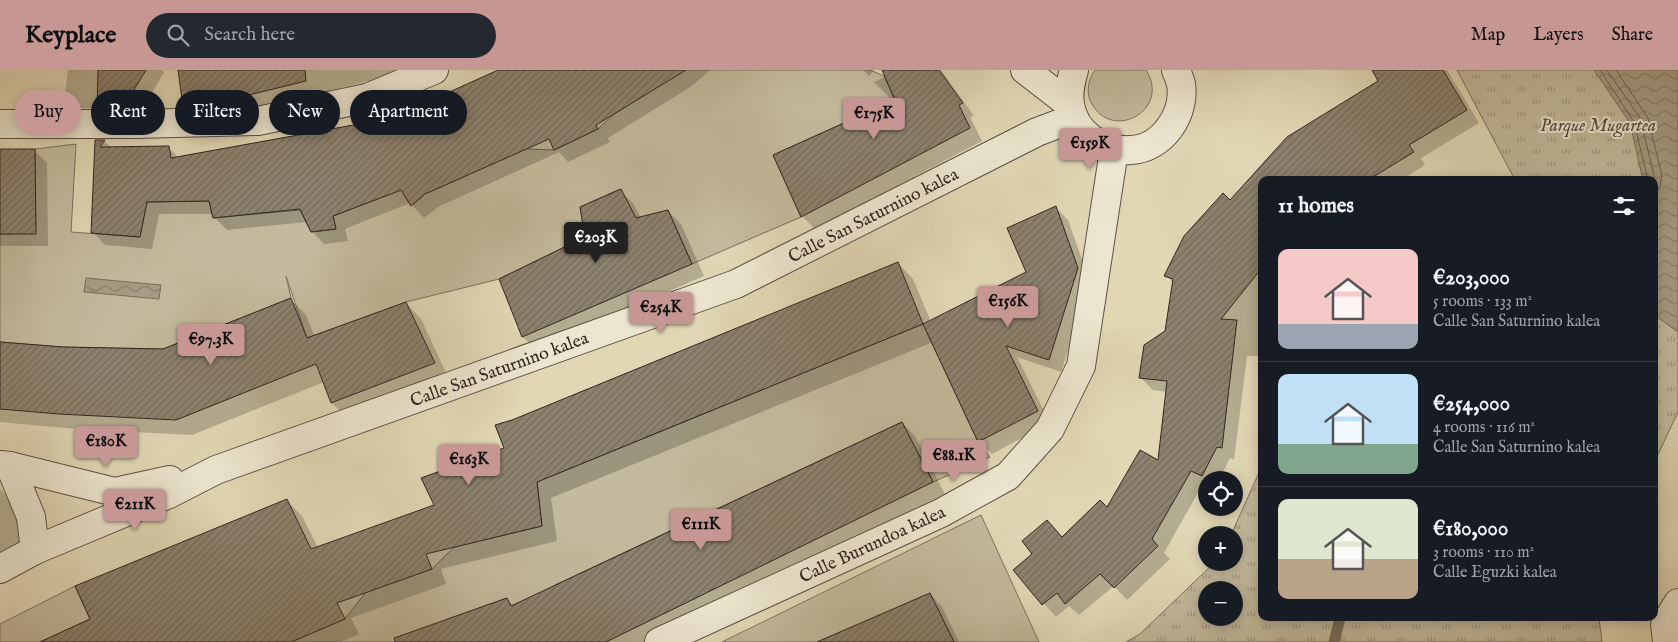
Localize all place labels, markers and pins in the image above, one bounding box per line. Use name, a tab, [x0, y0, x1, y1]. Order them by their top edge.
pin: €175K	[839, 98, 909, 140]
pin: €159K	[1055, 128, 1125, 170]
pin: €203K	[561, 222, 631, 264]
pin: €156K	[973, 286, 1043, 328]
pin: €254K	[626, 292, 696, 334]
pin: €97.3K	[170, 324, 252, 366]
pin: €180K	[71, 426, 141, 468]
pin: €88.1K	[913, 440, 995, 482]
pin: €163K	[434, 444, 504, 486]
pin: €211K	[100, 488, 170, 531]
pin: €111K	[666, 508, 736, 551]

